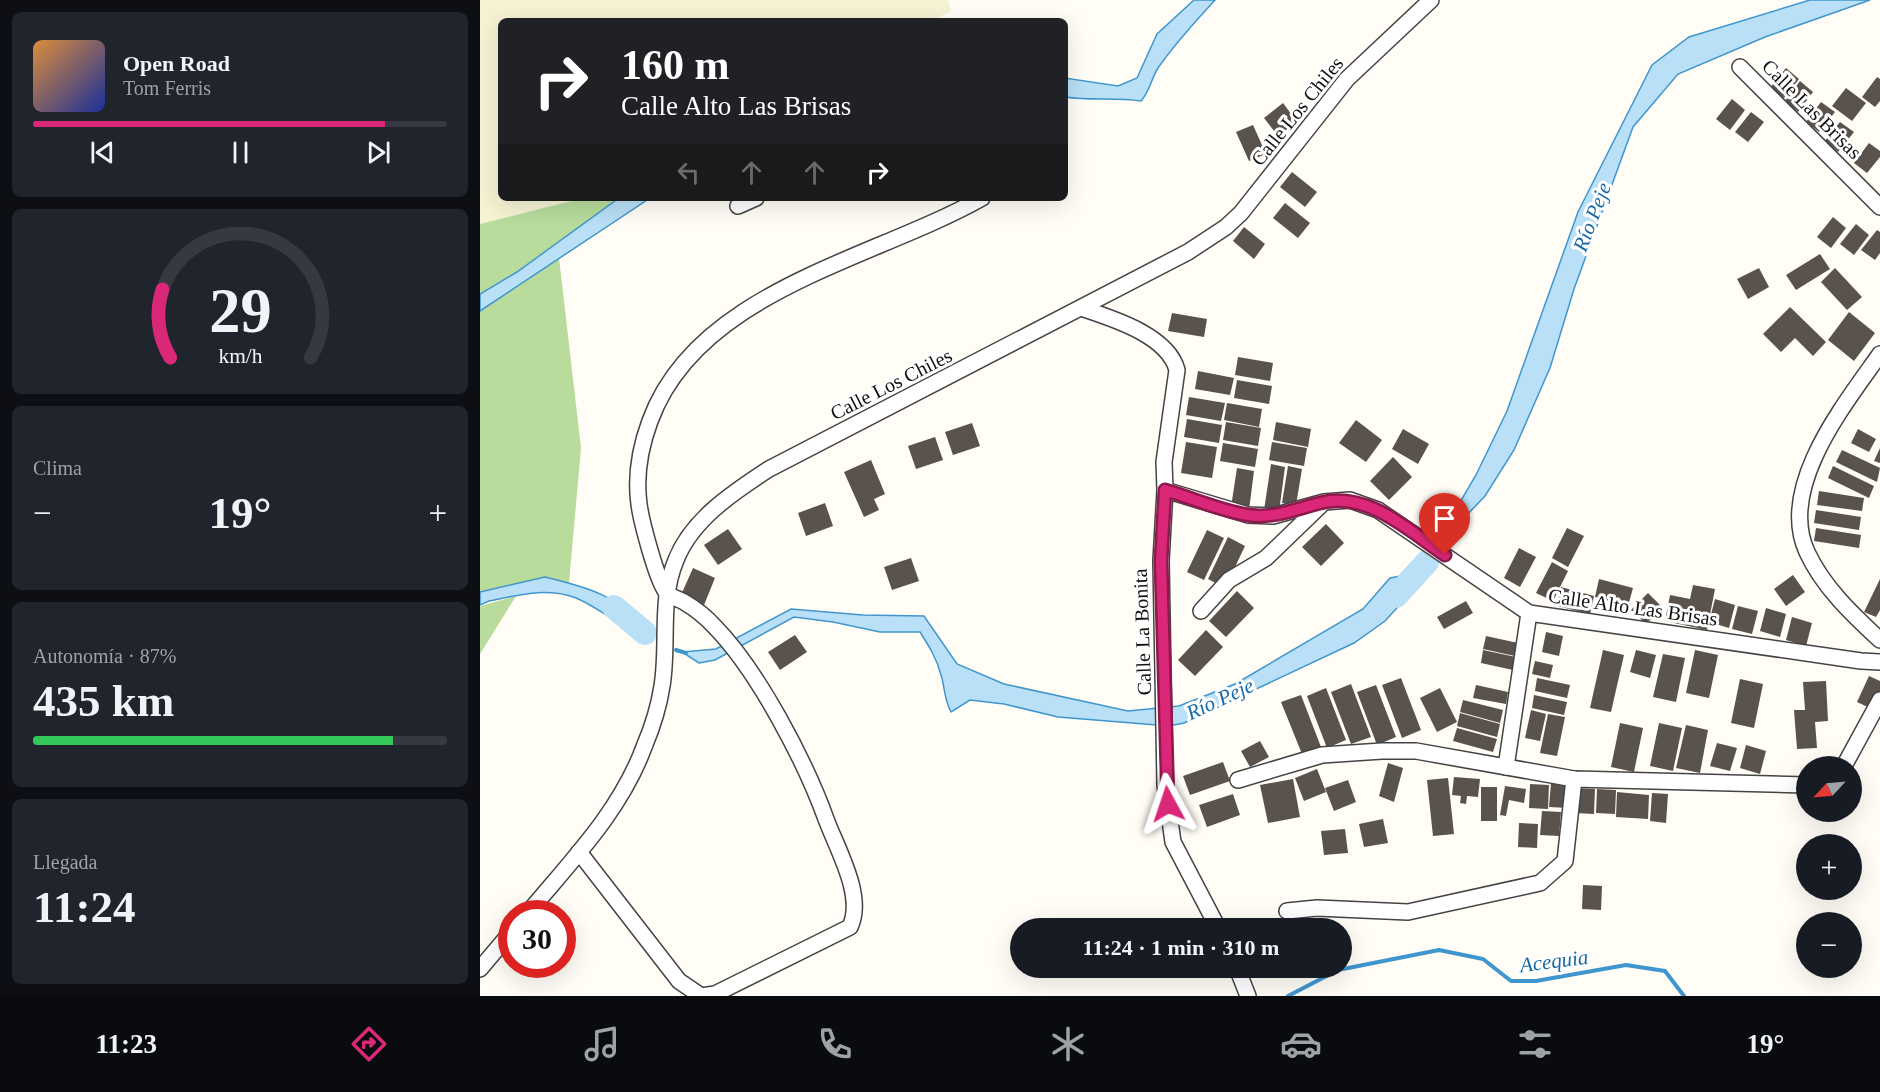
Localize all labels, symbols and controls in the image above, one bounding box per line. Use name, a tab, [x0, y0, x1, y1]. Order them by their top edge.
icon: right	[522, 42, 600, 120]
text: 160 m	[621, 42, 730, 88]
text: Open Road	[123, 51, 230, 76]
street label: Calle Los Chiles	[1246, 52, 1348, 170]
street label: Calle Las Brisas	[1758, 55, 1866, 163]
text: Tom Ferris	[123, 77, 211, 99]
text: Calle Alto Las Brisas	[621, 91, 851, 121]
icon: previous	[86, 136, 119, 169]
icon: pause	[224, 136, 257, 169]
icon: next	[362, 136, 395, 169]
icon: left	[672, 156, 705, 189]
icon: ahead	[735, 156, 768, 189]
icon: ahead	[798, 156, 831, 189]
icon: right	[861, 156, 894, 189]
water label: Río Peje	[1568, 179, 1616, 256]
text: 29	[209, 276, 271, 345]
street label: Calle Los Chiles	[827, 344, 956, 424]
text: km/h	[218, 345, 262, 369]
text: Clima	[33, 457, 82, 479]
text: 19°	[209, 488, 272, 538]
pin	[1419, 493, 1470, 555]
text: −	[33, 495, 52, 531]
text: +	[428, 495, 447, 531]
icon: arrive	[1428, 502, 1461, 535]
street label: Calle La Bonita	[1129, 568, 1155, 696]
street label: Calle Alto Las Brisas	[1547, 584, 1719, 630]
text: Autonomía · 87%	[33, 645, 176, 667]
water label: Río Peje	[1182, 673, 1258, 725]
text: 435 km	[33, 676, 174, 726]
north arrow	[1796, 756, 1862, 822]
map controls	[1796, 756, 1862, 978]
position arrow	[1136, 772, 1200, 836]
button: +	[1796, 834, 1862, 900]
text: Llegada	[33, 851, 97, 873]
text: 11:24	[33, 882, 136, 932]
speed limit sign: 30	[498, 900, 576, 978]
button: −	[1796, 912, 1862, 978]
text: 11:24 · 1 min · 310 m	[1083, 935, 1279, 960]
water label: Acequia	[1516, 945, 1590, 977]
icon: directions	[348, 1023, 390, 1065]
icon: music	[581, 1023, 623, 1065]
icon: phone	[814, 1023, 856, 1065]
icon: climate	[1047, 1023, 1089, 1065]
icon: car	[1280, 1023, 1322, 1065]
icon: filters	[1514, 1023, 1556, 1065]
text: 11:23	[96, 1029, 157, 1059]
text: 19°	[1747, 1029, 1784, 1059]

